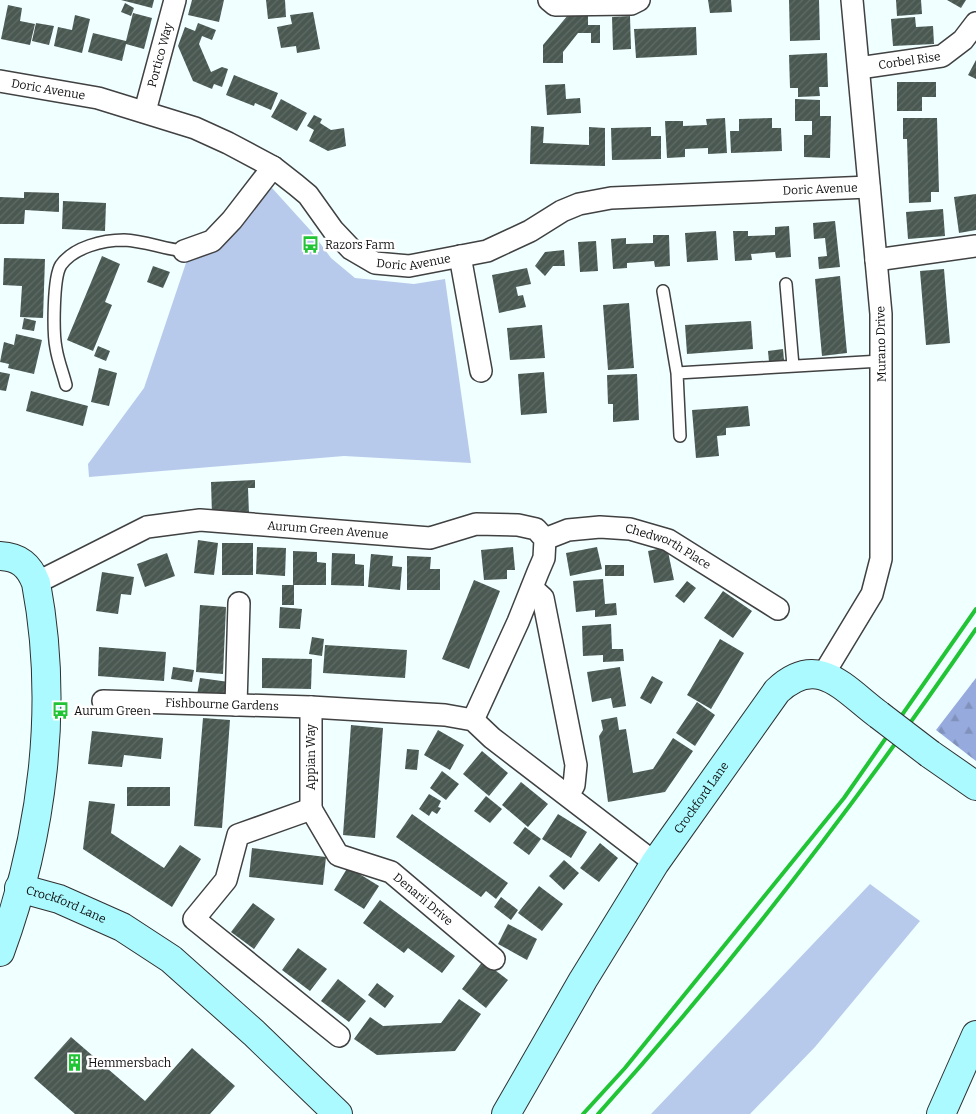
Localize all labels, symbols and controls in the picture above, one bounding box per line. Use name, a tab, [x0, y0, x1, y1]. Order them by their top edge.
street label: Portico Way	[145, 21, 176, 89]
street label: Corbel Rise	[878, 49, 941, 72]
street label: Doric Avenue	[10, 76, 86, 103]
street label: Doric Avenue	[782, 180, 858, 198]
bus stop icon: Razors Farm	[301, 235, 321, 255]
place label: Razors Farm	[325, 238, 395, 252]
street label: Doric Avenue	[376, 251, 452, 273]
street label: Murano Drive	[873, 306, 889, 382]
street label: Aurum Green Avenue	[267, 518, 389, 542]
street label: Chedworth Place	[625, 522, 713, 572]
street label: Fishbourne Gardens	[165, 696, 279, 713]
bus stop icon: Aurum Green	[50, 701, 70, 721]
place label: Aurum Green	[74, 704, 151, 718]
street label: Appian Way	[304, 723, 318, 790]
street label: Crockford Lane	[671, 759, 732, 836]
street label: Denarii Drive	[390, 870, 456, 928]
street label: Crockford Lane	[25, 883, 108, 926]
building icon: Hemmersbach	[64, 1053, 84, 1073]
place label: Hemmersbach	[88, 1056, 172, 1070]

